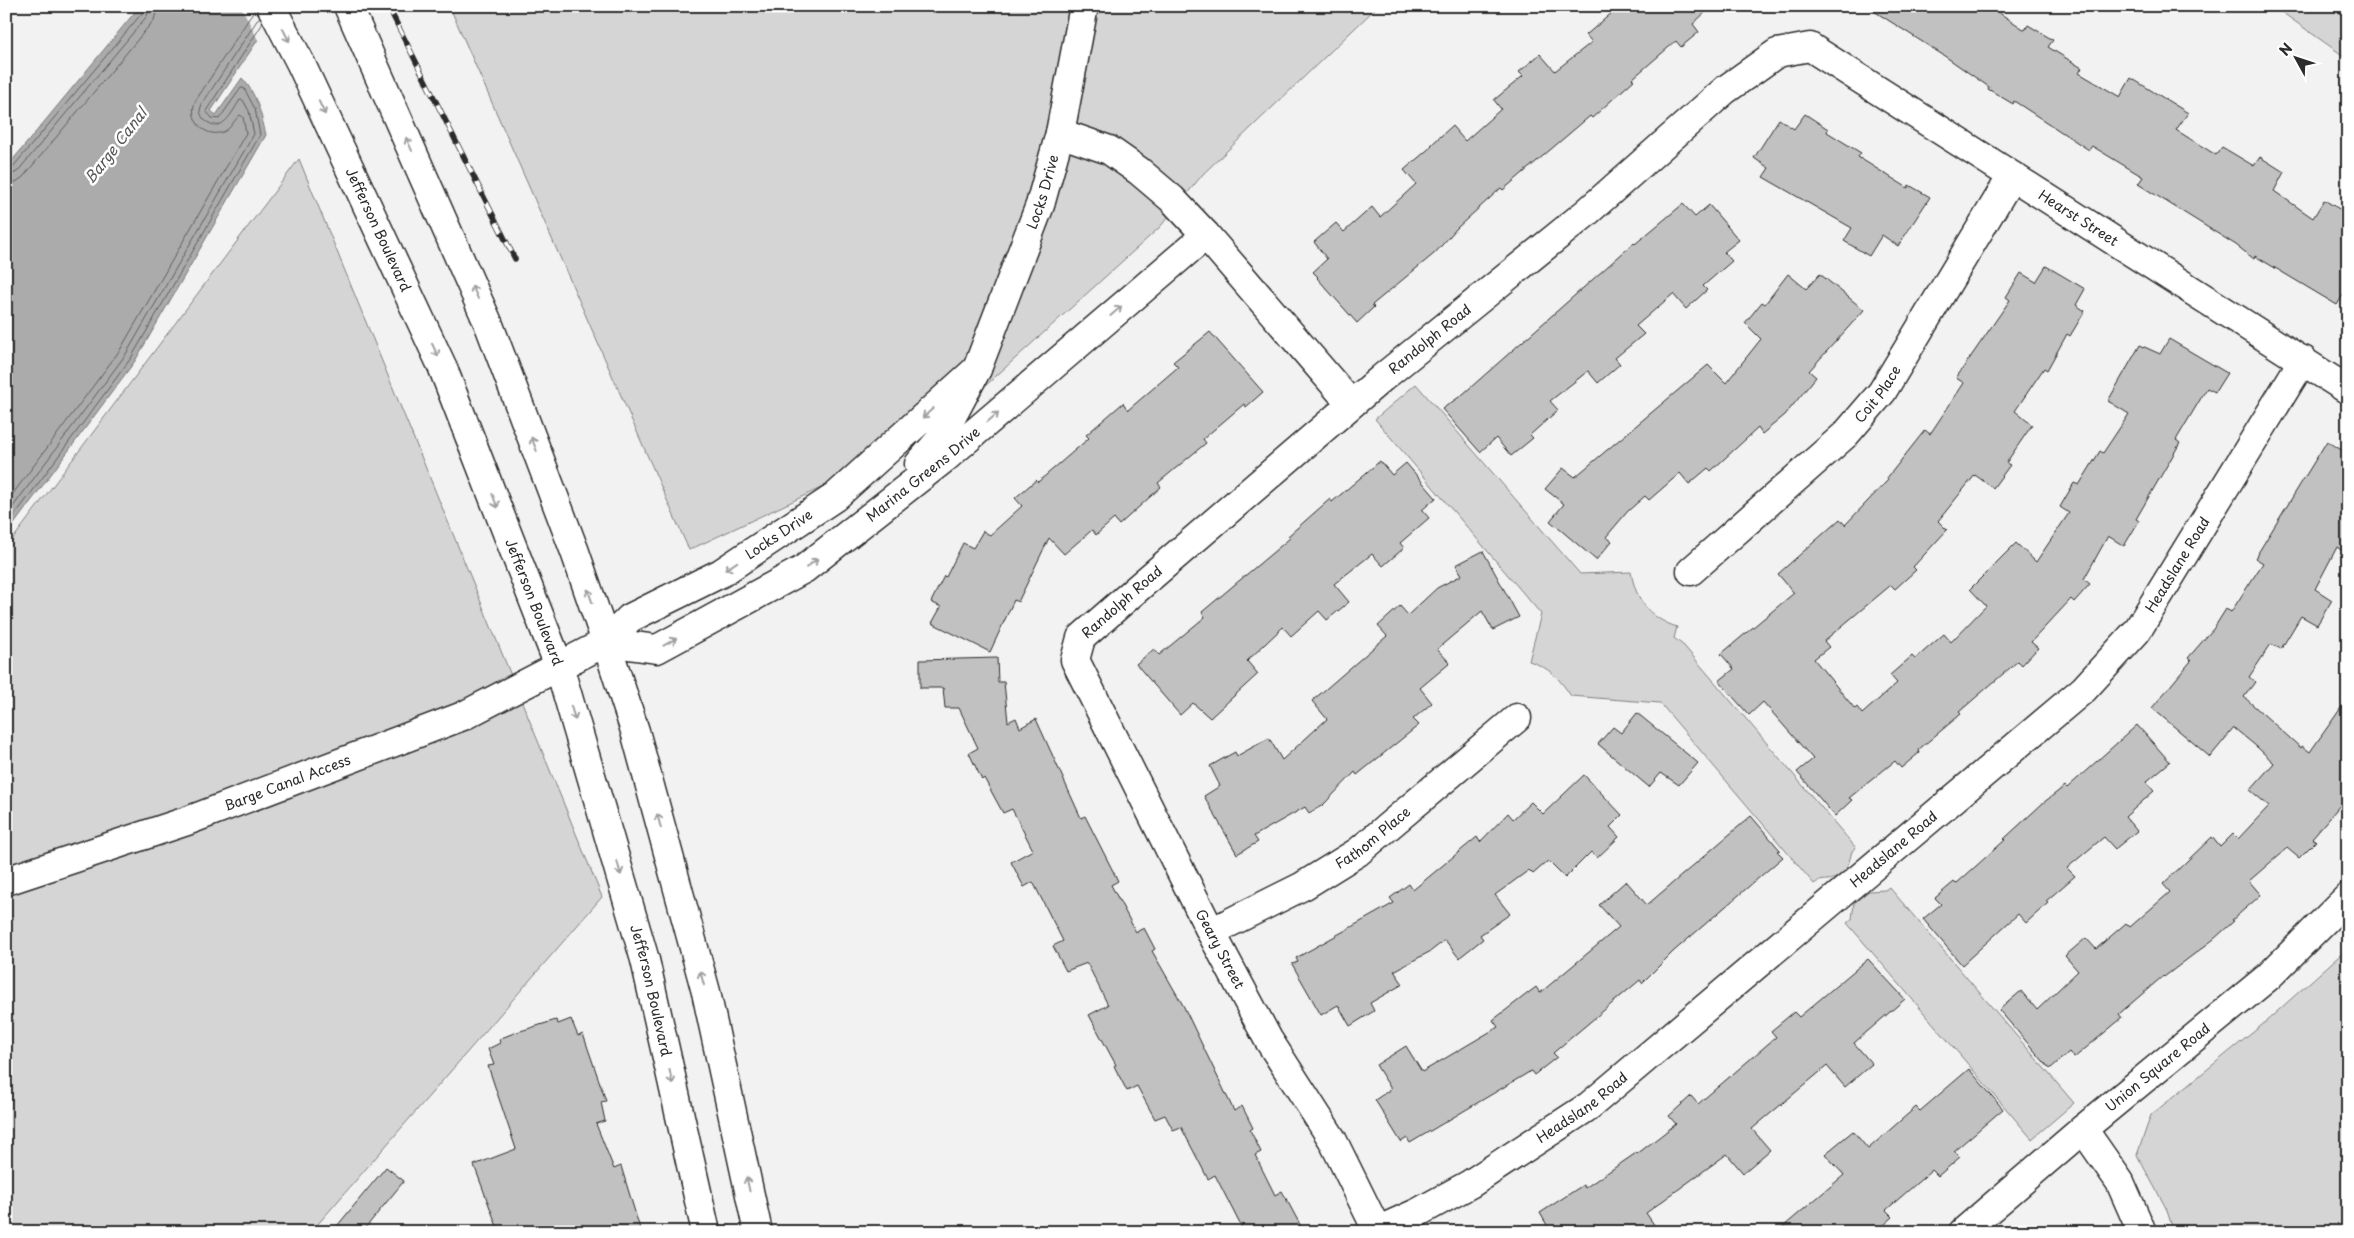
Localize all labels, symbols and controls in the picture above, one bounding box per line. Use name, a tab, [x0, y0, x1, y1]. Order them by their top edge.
one-way arrow	[282, 27, 291, 42]
north arrow	[2272, 32, 2322, 82]
text: N	[2274, 38, 2297, 60]
water label: Barge Canal	[78, 100, 153, 188]
one-way arrow	[317, 100, 327, 115]
one-way arrow	[403, 137, 413, 152]
street label: Locks Drive	[1021, 152, 1064, 232]
street label: Jefferson Boulevard	[341, 164, 417, 295]
street label: Hearst Street	[2035, 184, 2123, 251]
one-way arrow	[470, 285, 479, 300]
street label: Randolph Road	[1384, 299, 1476, 379]
one-way arrow	[1110, 306, 1123, 317]
one-way arrow	[430, 342, 440, 357]
street label: Coit Place	[1849, 361, 1906, 427]
one-way arrow	[921, 408, 934, 419]
one-way arrow	[986, 411, 999, 423]
street label: Marina Greens Drive	[861, 422, 984, 526]
one-way arrow	[529, 436, 538, 452]
one-way arrow	[491, 493, 500, 508]
street label: Locks Drive	[741, 504, 816, 564]
street label: Headslane Road	[2140, 513, 2215, 616]
street label: Jefferson Boulevard	[500, 535, 569, 669]
one-way arrow	[805, 557, 818, 568]
street label: Randolph Road	[1076, 560, 1167, 643]
one-way arrow	[724, 562, 738, 572]
one-way arrow	[585, 588, 595, 604]
one-way arrow	[663, 637, 678, 647]
one-way arrow	[568, 704, 578, 720]
street label: Barge Canal Access	[221, 749, 354, 816]
street label: Fathom Place	[1331, 801, 1415, 874]
street label: Headslane Road	[1845, 806, 1942, 892]
one-way arrow	[654, 813, 664, 829]
one-way arrow	[614, 860, 624, 876]
street label: Geary Street	[1191, 905, 1250, 993]
street label: Jefferson Boulevard	[625, 922, 677, 1059]
one-way arrow	[697, 970, 707, 986]
street label: Union Square Road	[2100, 1018, 2215, 1117]
street label: Headslane Road	[1532, 1067, 1632, 1148]
one-way arrow	[667, 1068, 676, 1084]
one-way arrow	[742, 1177, 752, 1193]

